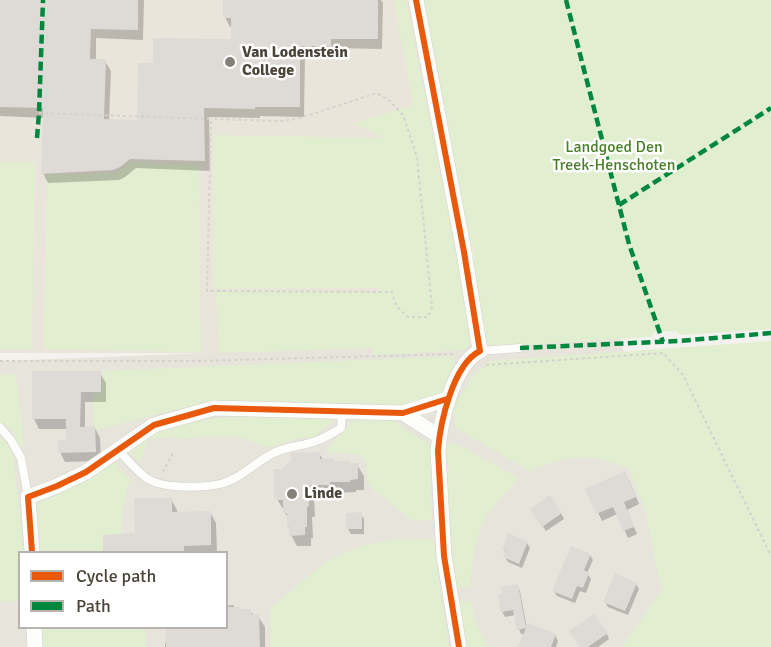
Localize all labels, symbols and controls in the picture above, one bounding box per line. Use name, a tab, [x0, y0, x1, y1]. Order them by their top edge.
place label: Van Lodenstein College	[242, 43, 348, 81]
marker: Van Lodenstein College	[223, 55, 237, 69]
park label: Landgoed Den Treek-Henschoten	[552, 138, 676, 176]
place label: Linde	[304, 484, 342, 504]
marker: Linde	[285, 487, 299, 501]
legend	[18, 551, 228, 629]
text: Cycle path	[76, 565, 156, 587]
text: Path	[76, 595, 111, 617]

